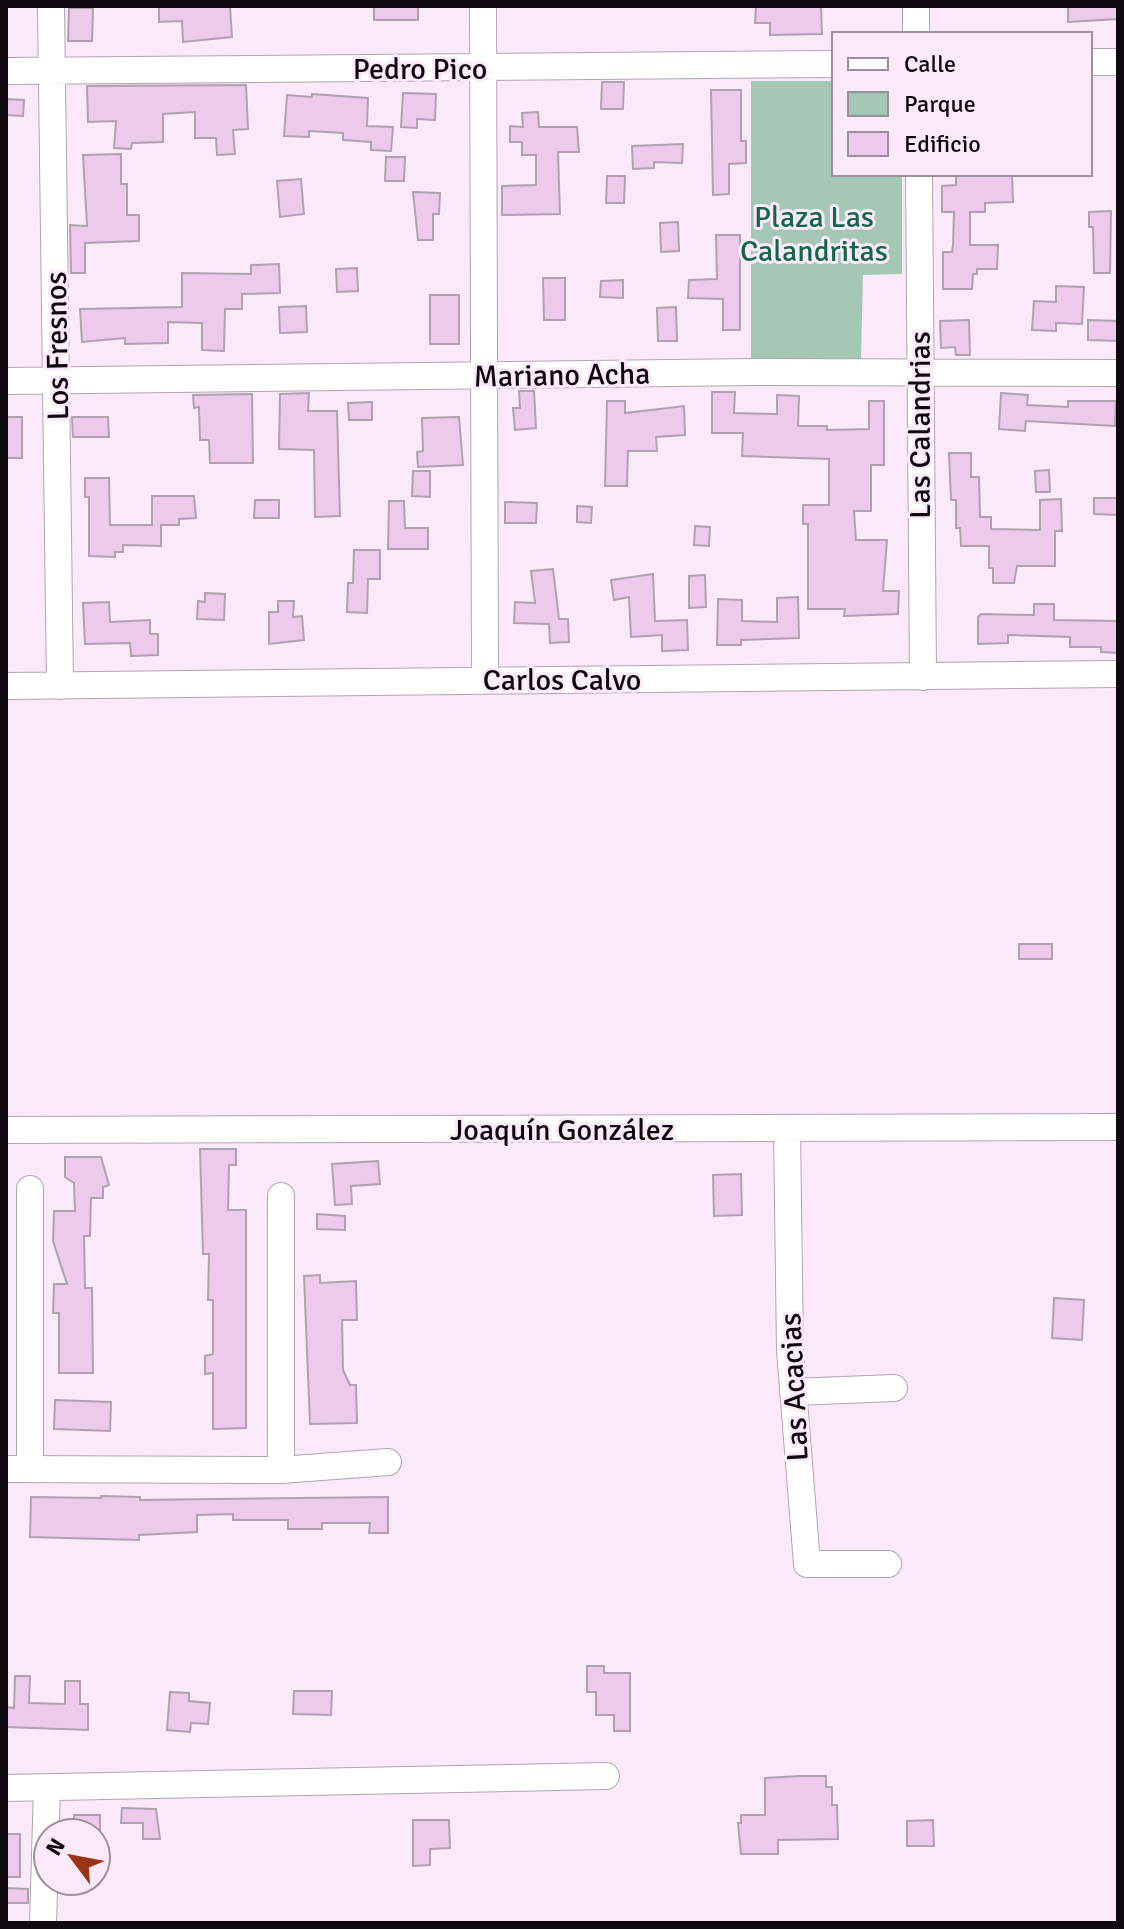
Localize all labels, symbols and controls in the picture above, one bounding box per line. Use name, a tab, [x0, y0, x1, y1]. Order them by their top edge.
legend	[832, 32, 1092, 176]
text: Calle	[904, 49, 956, 79]
street label: Pedro Pico	[353, 51, 487, 88]
text: Parque	[904, 89, 976, 119]
text: Edificio	[904, 129, 981, 159]
park label: Plaza Las Calandritas	[740, 199, 888, 270]
street label: Los Fresnos	[38, 271, 77, 421]
street label: Las Calandrias	[902, 331, 939, 519]
street label: Mariano Acha	[473, 355, 651, 396]
street label: Carlos Calvo	[483, 662, 641, 699]
street label: Joaquín González	[450, 1112, 674, 1149]
street label: Las Acacias	[772, 1312, 817, 1462]
north arrow	[32, 1817, 112, 1897]
text: N	[40, 1833, 71, 1860]

